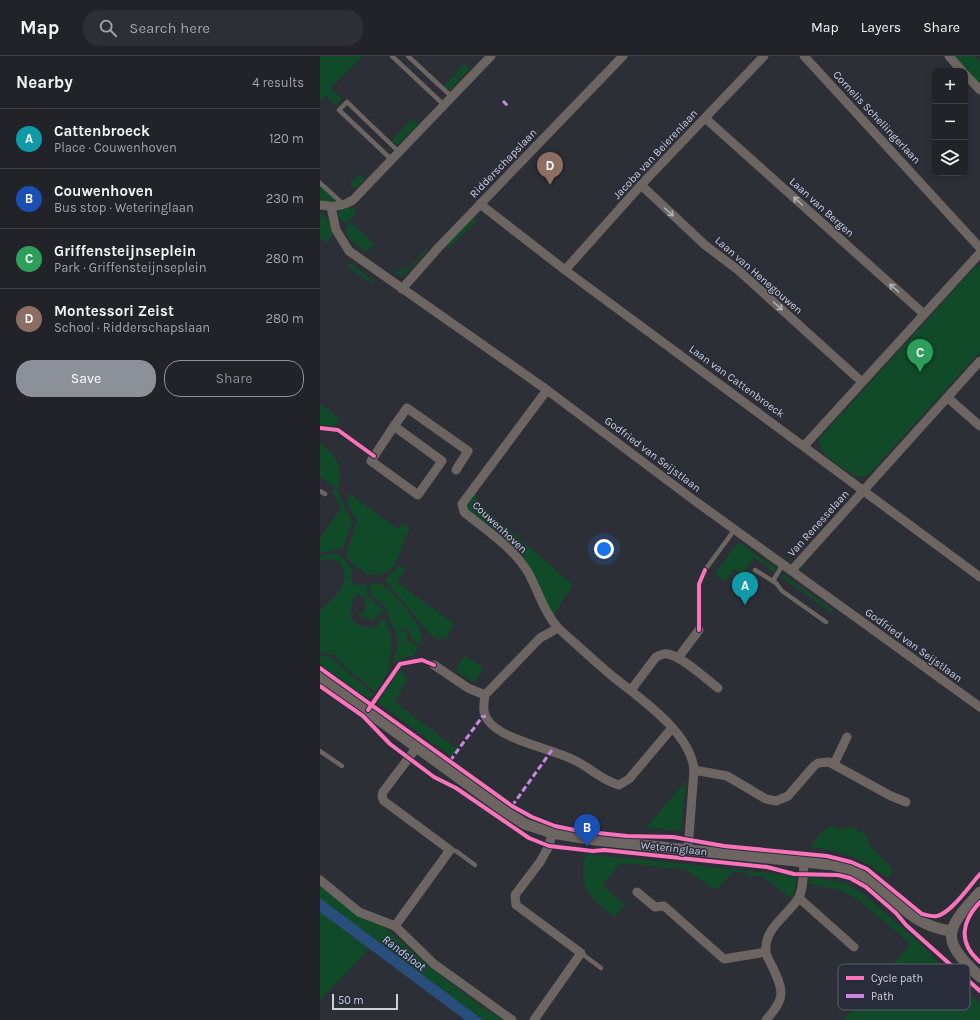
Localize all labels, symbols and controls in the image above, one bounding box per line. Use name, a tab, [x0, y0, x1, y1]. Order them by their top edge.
search box	[83, 10, 363, 46]
text: Map	[20, 17, 59, 39]
icon: search	[97, 17, 119, 39]
text: Search here	[129, 19, 210, 37]
text: Map	[811, 19, 839, 36]
text: Layers	[861, 19, 901, 36]
text: Share	[923, 19, 960, 36]
street label: Cornelis Schellingerlaan	[830, 68, 923, 166]
map controls	[932, 68, 968, 176]
button: +	[932, 68, 968, 104]
text: Nearby	[16, 72, 73, 92]
text: 4 results	[252, 75, 304, 90]
button: −	[932, 104, 968, 140]
street label: Jacoba van Beierenlaan	[610, 107, 700, 202]
text: Cattenbroeck	[54, 122, 150, 140]
street label: Ridderschapslaan	[467, 126, 540, 201]
text: A	[25, 131, 33, 146]
text: 120 m	[269, 131, 304, 146]
text: Place · Couwenhoven	[54, 140, 177, 155]
button: layers	[932, 140, 968, 176]
pin: D	[537, 152, 563, 185]
street label: Laan van Bergen	[787, 175, 857, 240]
text: Couwenhoven	[54, 182, 153, 200]
text: B	[25, 191, 33, 206]
text: 230 m	[266, 191, 304, 206]
one-way arrow	[793, 196, 803, 206]
text: Bus stop · Weteringlaan	[54, 200, 194, 215]
one-way arrow	[664, 207, 674, 217]
street label: Laan van Henegouwen	[712, 234, 805, 317]
text: Griffensteijnseplein	[54, 242, 196, 260]
text: C	[25, 251, 33, 266]
text: 280 m	[266, 251, 304, 266]
text: Park · Griffensteijnseplein	[54, 260, 207, 275]
one-way arrow	[890, 284, 900, 293]
one-way arrow	[773, 301, 783, 311]
text: Montessori Zeist	[54, 302, 174, 320]
text: D	[25, 311, 33, 326]
text: 280 m	[266, 311, 304, 326]
text: School · Ridderschapslaan	[54, 320, 210, 335]
pin: C	[907, 339, 933, 372]
street label: Laan van Cattenbroeck	[686, 342, 787, 420]
button: Save	[16, 360, 156, 397]
button: Share	[164, 360, 304, 397]
street label: Godfried van Seijstlaan	[602, 414, 703, 495]
street label: Van Renesselaan	[785, 487, 852, 559]
street label: Couwenhoven	[470, 499, 530, 556]
your location	[594, 539, 614, 559]
pin: A	[732, 572, 758, 605]
street label: Godfried van Seijstlaan	[863, 606, 965, 685]
pin: B	[574, 814, 600, 847]
street label: Weteringlaan	[640, 839, 708, 858]
water label: Randsloot	[380, 932, 429, 974]
legend	[838, 964, 970, 1010]
text: Cycle path	[871, 972, 923, 985]
text: Path	[871, 990, 894, 1003]
scale bar	[332, 992, 398, 1011]
text: 50 m	[338, 994, 364, 1007]

